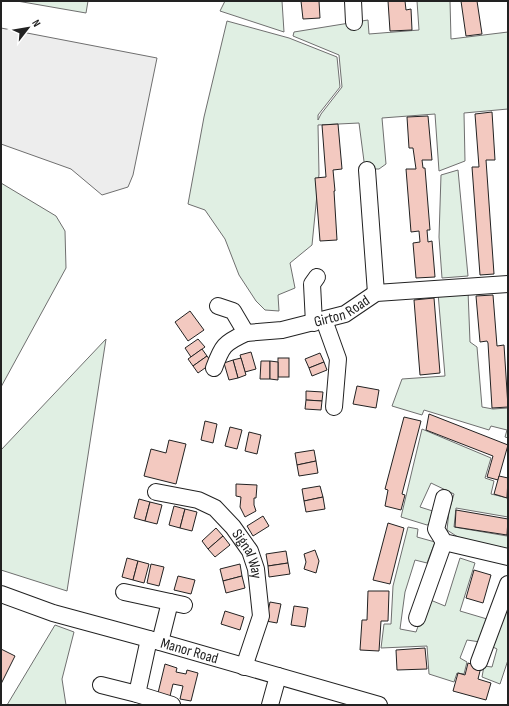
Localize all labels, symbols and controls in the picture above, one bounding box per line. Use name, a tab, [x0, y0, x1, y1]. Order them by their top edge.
north arrow	[8, 8, 48, 48]
text: N	[29, 17, 43, 29]
street label: Girton Road	[312, 291, 373, 331]
street label: Signal Way	[228, 525, 266, 580]
street label: Manor Road	[159, 633, 221, 668]

